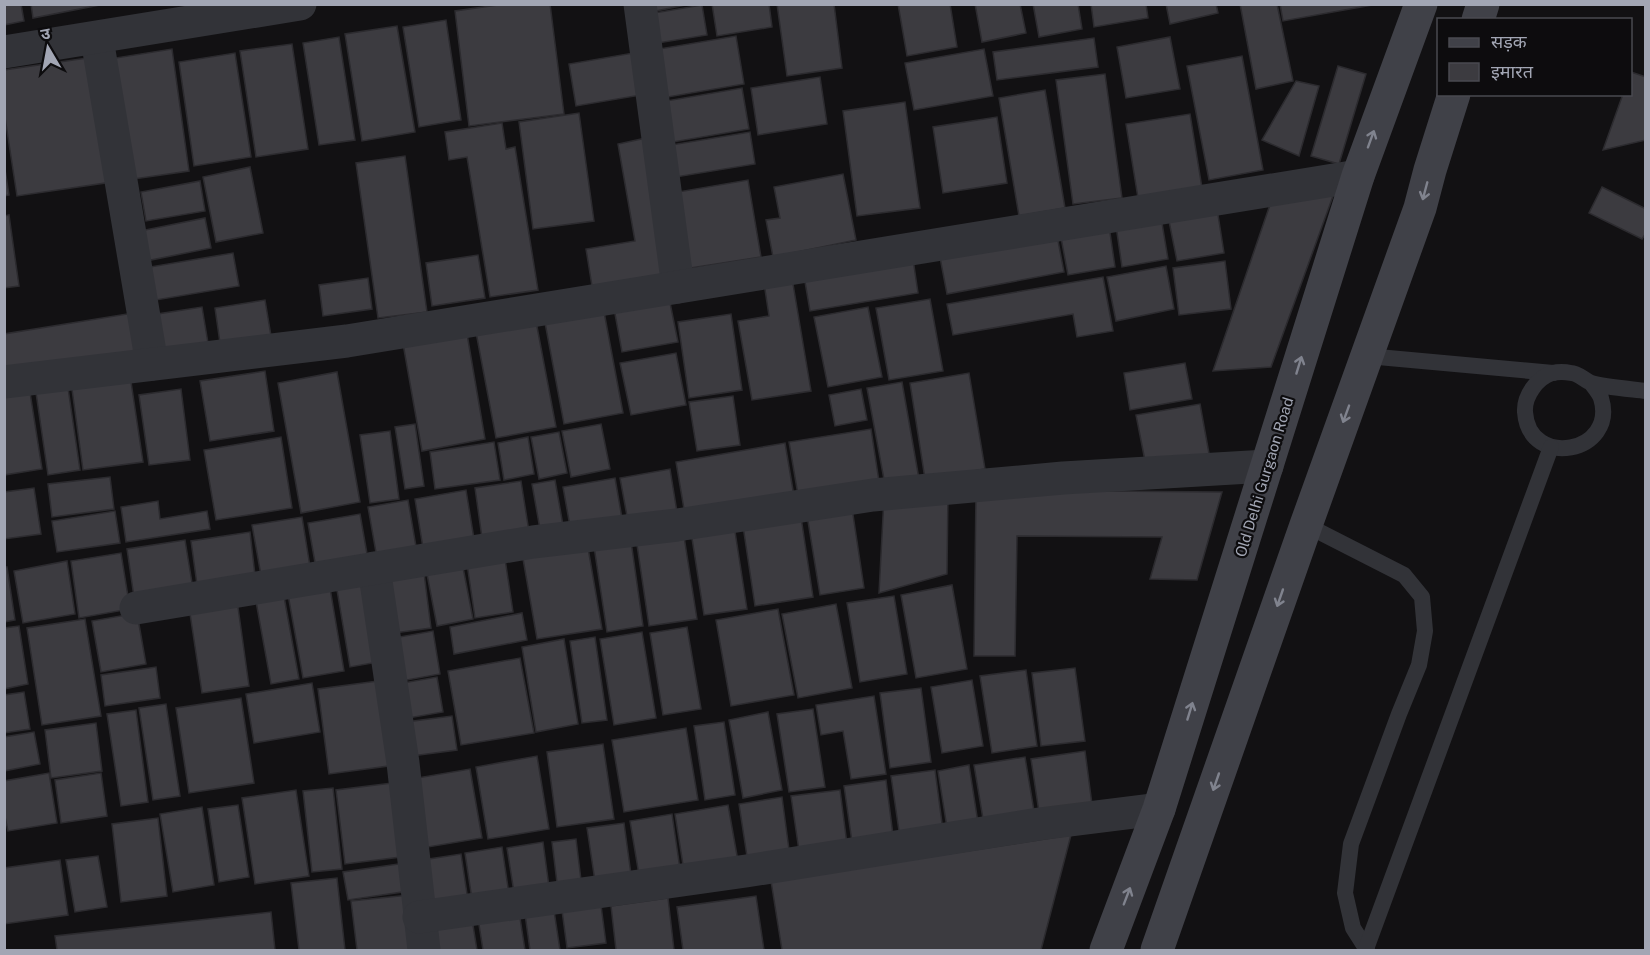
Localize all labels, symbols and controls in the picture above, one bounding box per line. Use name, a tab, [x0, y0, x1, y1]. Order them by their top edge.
north arrow	[18, 18, 78, 78]
legend	[1437, 18, 1632, 96]
text: उ	[39, 23, 52, 44]
text: सड़क	[1491, 31, 1528, 52]
text: इमारत	[1491, 61, 1534, 82]
one-way arrow	[1367, 131, 1378, 149]
one-way arrow	[1419, 181, 1430, 200]
one-way arrow	[1294, 356, 1305, 375]
street label: Old Delhi Gurgaon Road	[1232, 395, 1296, 559]
one-way arrow	[1339, 404, 1350, 423]
one-way arrow	[1274, 588, 1285, 606]
one-way arrow	[1185, 702, 1196, 721]
one-way arrow	[1210, 772, 1221, 791]
one-way arrow	[1122, 887, 1133, 906]

